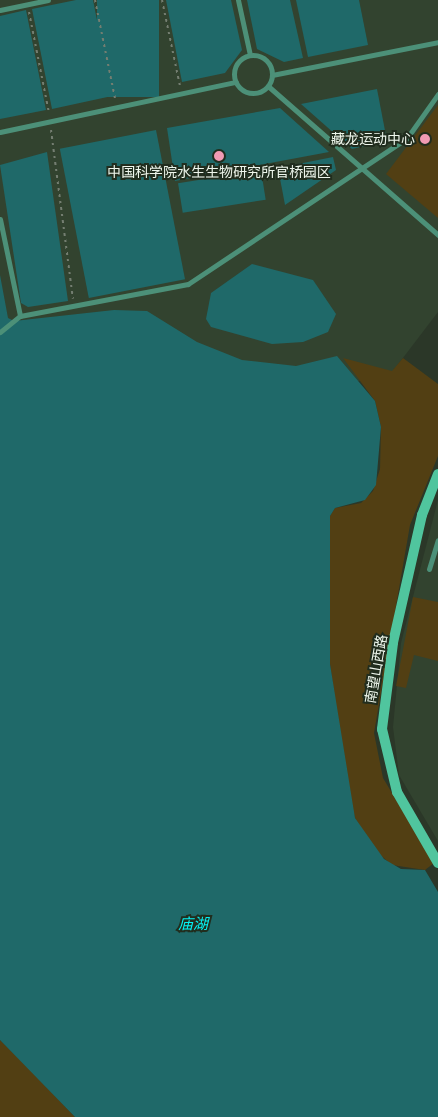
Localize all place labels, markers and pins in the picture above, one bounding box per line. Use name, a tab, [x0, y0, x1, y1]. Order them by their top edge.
place label: 藏龙运动中心	[331, 131, 415, 147]
marker: 藏龙运动中心	[419, 133, 431, 145]
marker: 中国科学院水生生物研究所官桥园区	[213, 150, 225, 162]
place label: 中国科学院水生生物研究所官桥园区	[107, 164, 331, 180]

